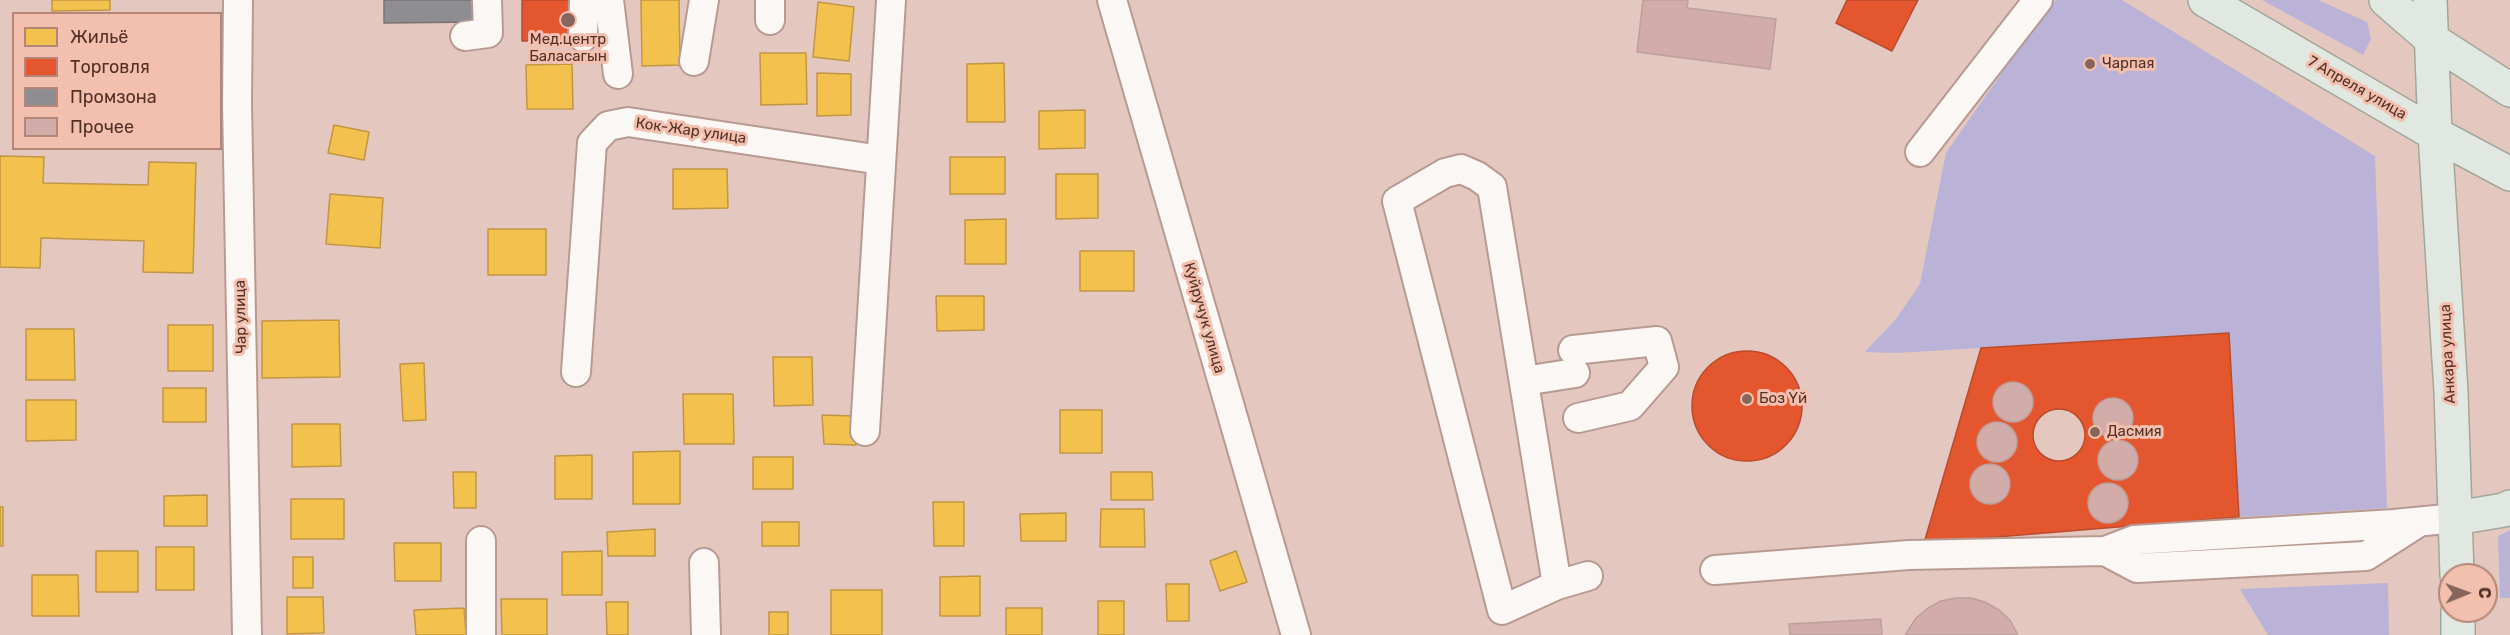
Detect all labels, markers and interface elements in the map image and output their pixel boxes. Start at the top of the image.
marker: Мед.центр Баласагын [559,11,577,29]
legend [12,12,222,150]
text: Жильё [70,26,128,48]
place label: Мед.центр Баласагын [529,31,607,66]
street label: 7 Апреля улица [2304,52,2410,124]
place label: Чарпая [2102,55,2154,73]
text: Торговля [70,56,150,78]
marker: Чарпая [2083,57,2097,71]
text: Промзона [70,86,157,108]
street label: Кок-Жар улица [635,114,747,148]
text: Прочее [70,116,134,138]
street label: Куйручук улица [1180,261,1228,375]
street label: Чар улица [231,280,251,354]
street label: Анкара улица [2436,304,2460,404]
place label: Боз Үй [1759,390,1807,408]
marker: Боз Үй [1740,392,1754,406]
place label: Дасмия [2107,423,2162,441]
marker: Дасмия [2088,425,2102,439]
north arrow [2438,563,2498,623]
text: С [2475,587,2494,598]

